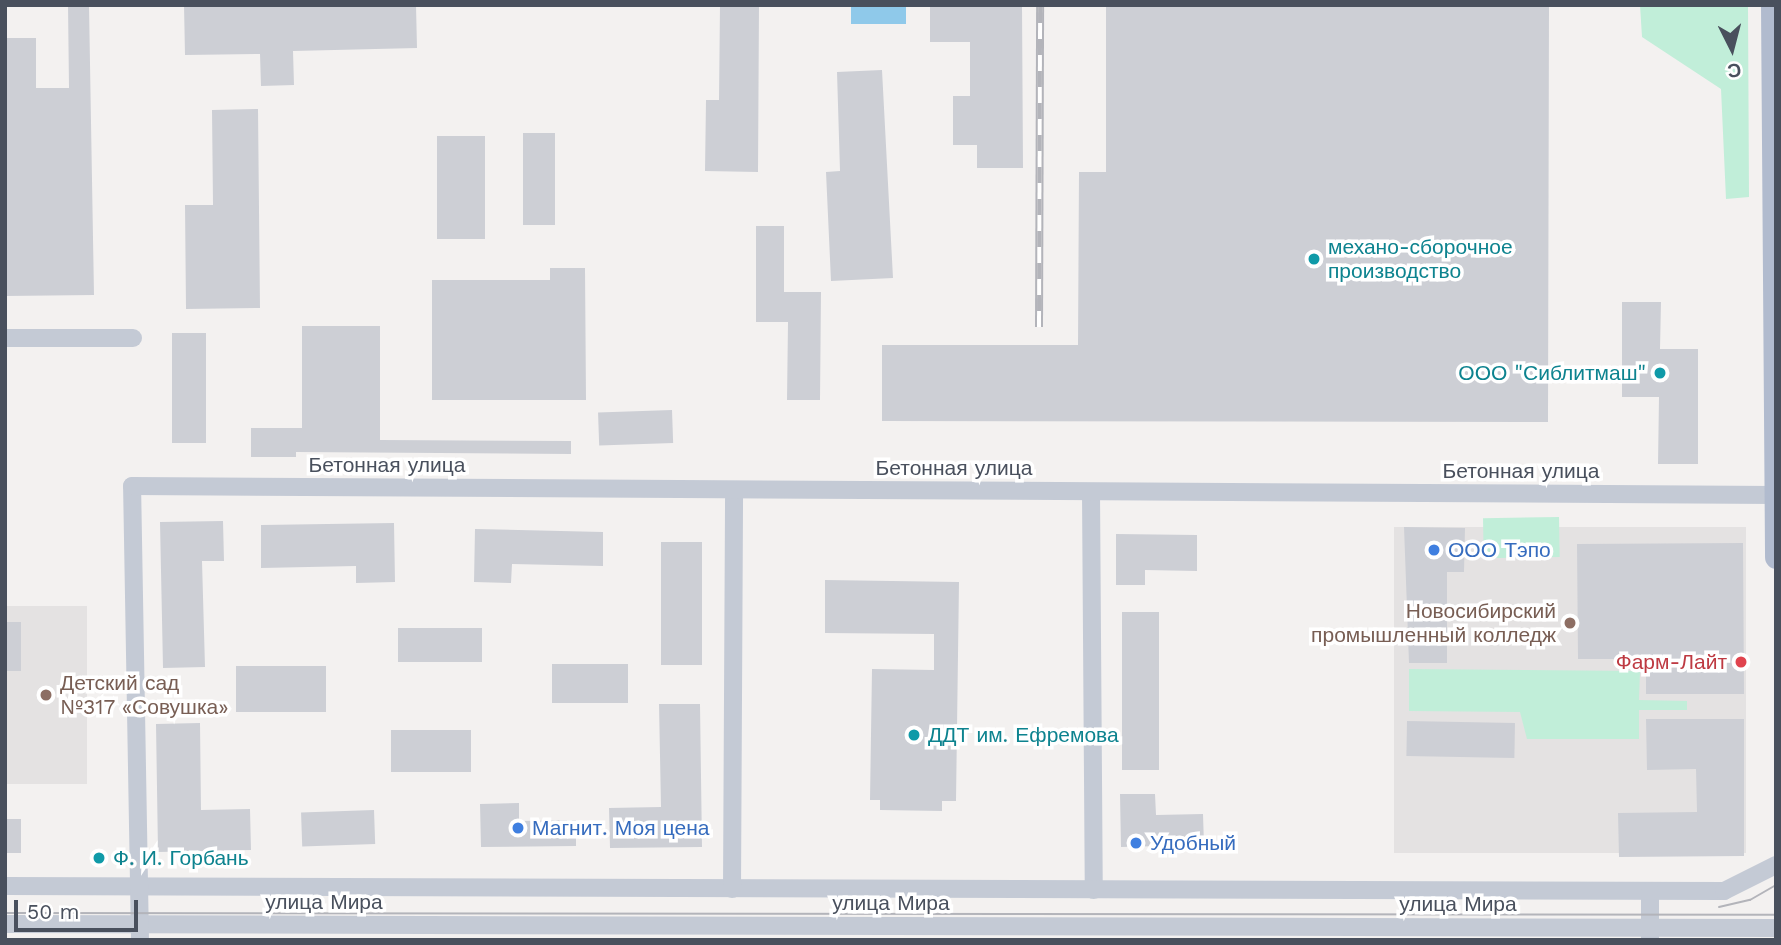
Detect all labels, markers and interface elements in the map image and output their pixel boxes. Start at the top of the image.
north arrow [1697,14,1767,84]
text: С [1726,58,1742,83]
place label: механо-сборочное производство [1328,234,1513,284]
marker: механо-сборочное производство [1306,251,1322,267]
place label: ООО "Сиблитмаш" [1458,360,1646,386]
marker: ООО "Сиблитмаш" [1652,365,1668,381]
street label: Бетонная улица [309,452,465,478]
street label: Бетонная улица [876,455,1032,481]
street label: Бетонная улица [1443,458,1599,484]
place label: ООО Тэпо [1448,537,1551,563]
marker: ООО Тэпо [1426,542,1442,558]
place label: Новосибирский промышленный колледж [1311,598,1556,648]
marker: Новосибирский промышленный колледж [1562,615,1578,631]
place label: Фарм-Лайт [1616,649,1727,675]
marker: Фарм-Лайт [1733,654,1749,670]
place label: Детский сад №317 «Совушка» [60,670,229,720]
marker: Детский сад №317 «Совушка» [38,687,54,703]
place label: ДДТ им. Ефремова [928,722,1119,748]
marker: ДДТ им. Ефремова [906,727,922,743]
place label: Магнит. Моя цена [532,815,709,841]
marker: Магнит. Моя цена [510,820,526,836]
place label: Удобный [1150,830,1236,856]
marker: Удобный [1128,835,1144,851]
place label: Ф. И. Горбань [113,845,249,871]
marker: Ф. И. Горбань [91,850,107,866]
scale bar [18,886,142,930]
street label: улица Мира [265,889,383,915]
street label: улица Мира [832,890,950,916]
street label: улица Мира [1399,891,1517,917]
text: 50 m [27,899,79,924]

